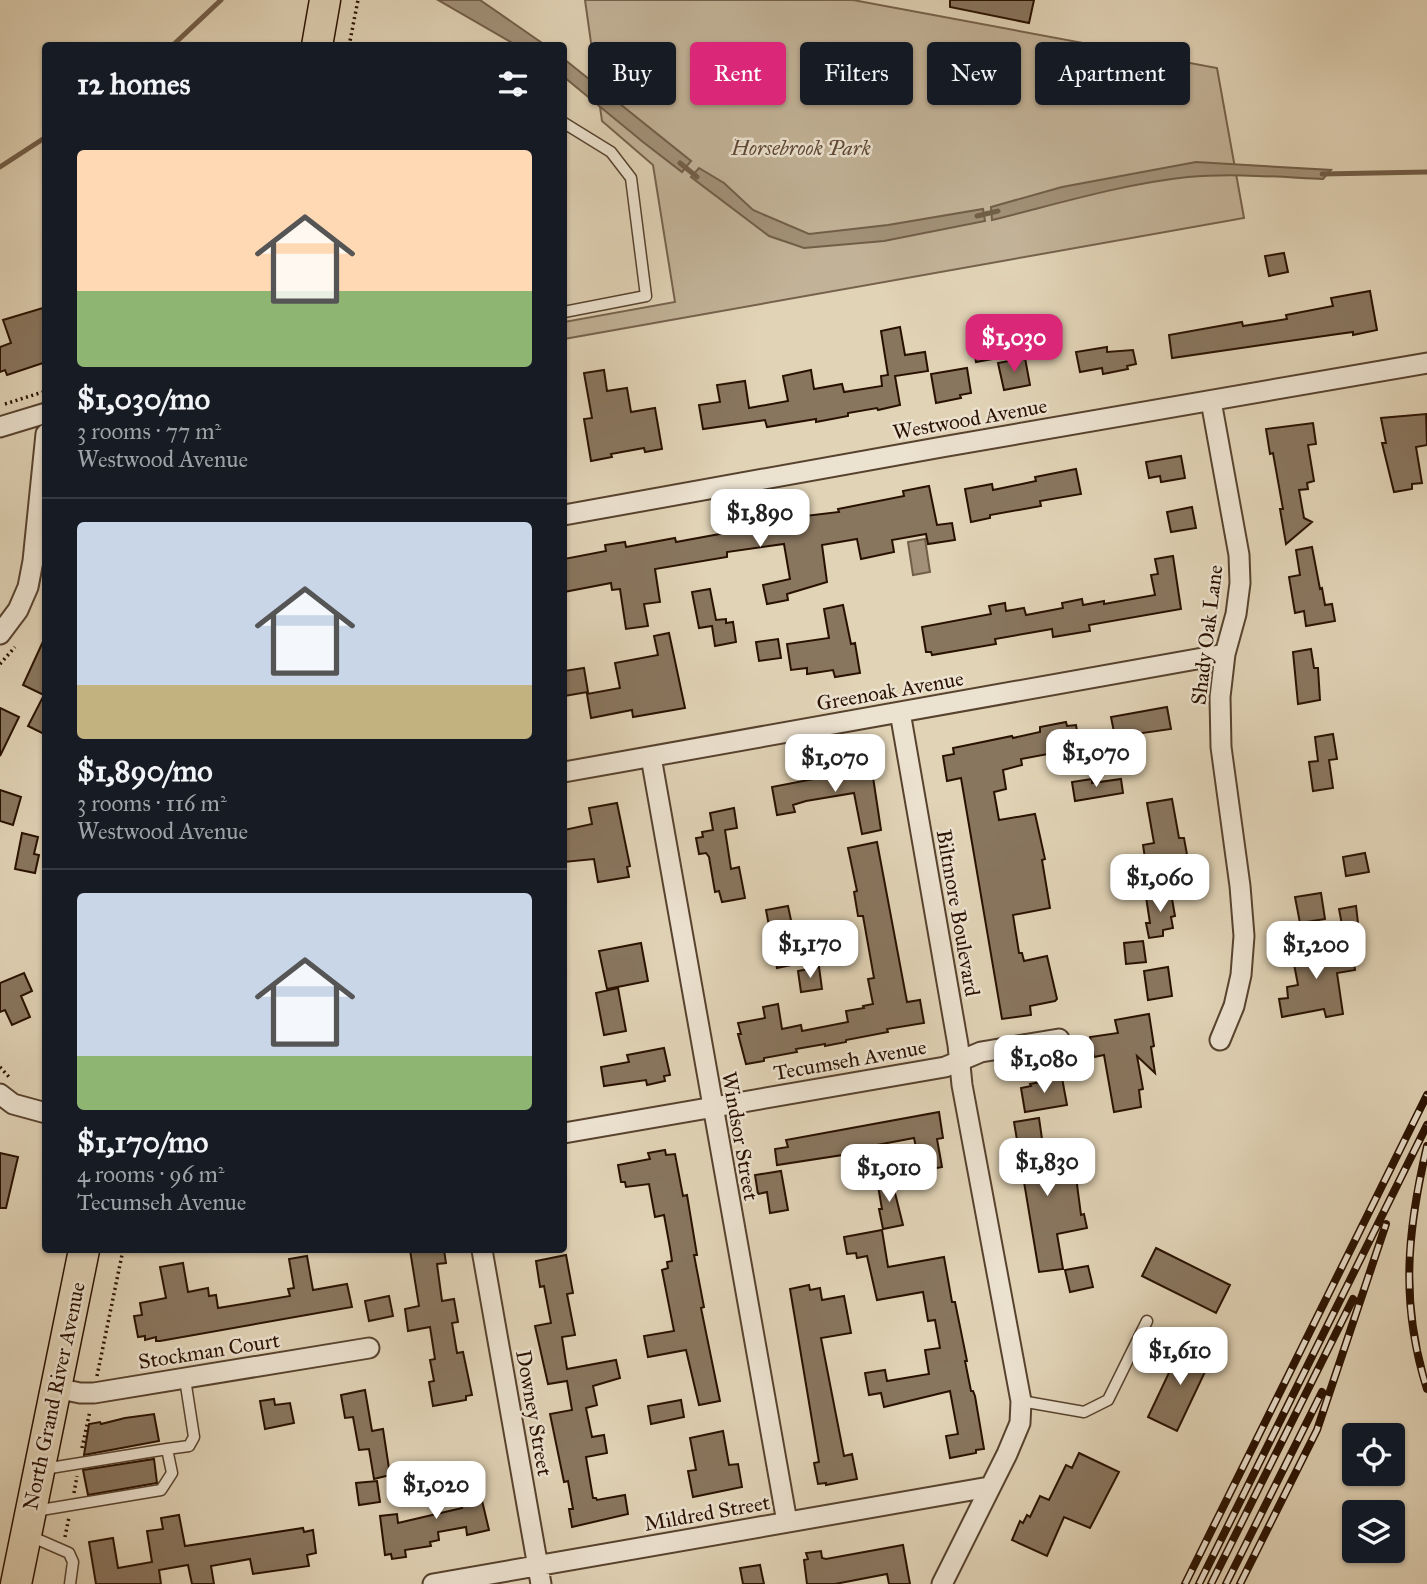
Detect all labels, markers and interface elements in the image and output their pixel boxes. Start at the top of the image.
chip: Buy [588,42,676,105]
chip: Rent [690,42,786,105]
chip: Filters [800,42,913,105]
chip: New [927,42,1021,105]
chip: Apartment [1035,42,1190,105]
icon: filters [494,65,532,103]
text: 12 homes [77,66,190,102]
park label: Horsebrook Park [730,135,872,161]
icon: home [242,196,368,322]
pin: $1,030 [957,314,1071,374]
text: $1,030 [982,323,1046,351]
text: $1,030/mo [77,381,210,417]
street label: Westwood Avenue [891,393,1049,445]
text: 3 rooms · 77 m² [77,417,221,445]
text: Westwood Avenue [77,445,248,473]
pin: $1,890 [703,490,817,549]
text: $1,890 [727,498,793,526]
street label: Shady Oak Lane [1186,563,1229,707]
icon: home [242,568,368,694]
street label: Greenoak Avenue [814,665,966,717]
pin: $1,070 [1039,730,1153,789]
pin: $1,070 [778,734,892,794]
text: $1,070 [1062,738,1130,766]
text: $1,070 [801,743,869,771]
text: $1,890/mo [77,753,213,789]
text: 3 rooms · 116 m² [77,789,227,817]
text: Westwood Avenue [77,817,248,845]
street label: Biltmore Boulevard [931,827,986,999]
pin: $1,060 [1103,855,1217,914]
text: $1,060 [1126,863,1194,891]
pin: $1,170 [753,920,867,980]
pin: $1,200 [1259,922,1373,981]
text: $1,170 [778,929,842,957]
text: $1,200 [1283,930,1349,958]
icon: home [242,939,368,1065]
street label: Tecumseh Avenue [772,1034,929,1086]
pin: $1,080 [987,1036,1101,1095]
text: $1,080 [1010,1044,1078,1072]
street label: Windsor Street [716,1069,764,1203]
text: $1,170/mo [77,1124,208,1160]
pin: $1,830 [990,1138,1104,1198]
pin: $1,010 [832,1144,946,1204]
text: $1,830 [1015,1147,1079,1175]
text: $1,010 [857,1153,921,1181]
text: 4 rooms · 96 m² [77,1160,224,1188]
text: Tecumseh Avenue [77,1188,246,1216]
street label: North Grand River Avenue [17,1279,91,1512]
street label: Stockman Court [136,1327,282,1375]
pin: $1,610 [1123,1328,1237,1387]
text: $1,610 [1149,1336,1211,1364]
street label: Downey Street [510,1348,558,1479]
map controls [1342,1423,1405,1563]
button: locate [1342,1423,1405,1486]
pin: $1,020 [379,1462,493,1521]
text: $1,020 [403,1470,469,1498]
street label: Mildred Street [642,1489,772,1537]
button: layers [1342,1500,1405,1563]

